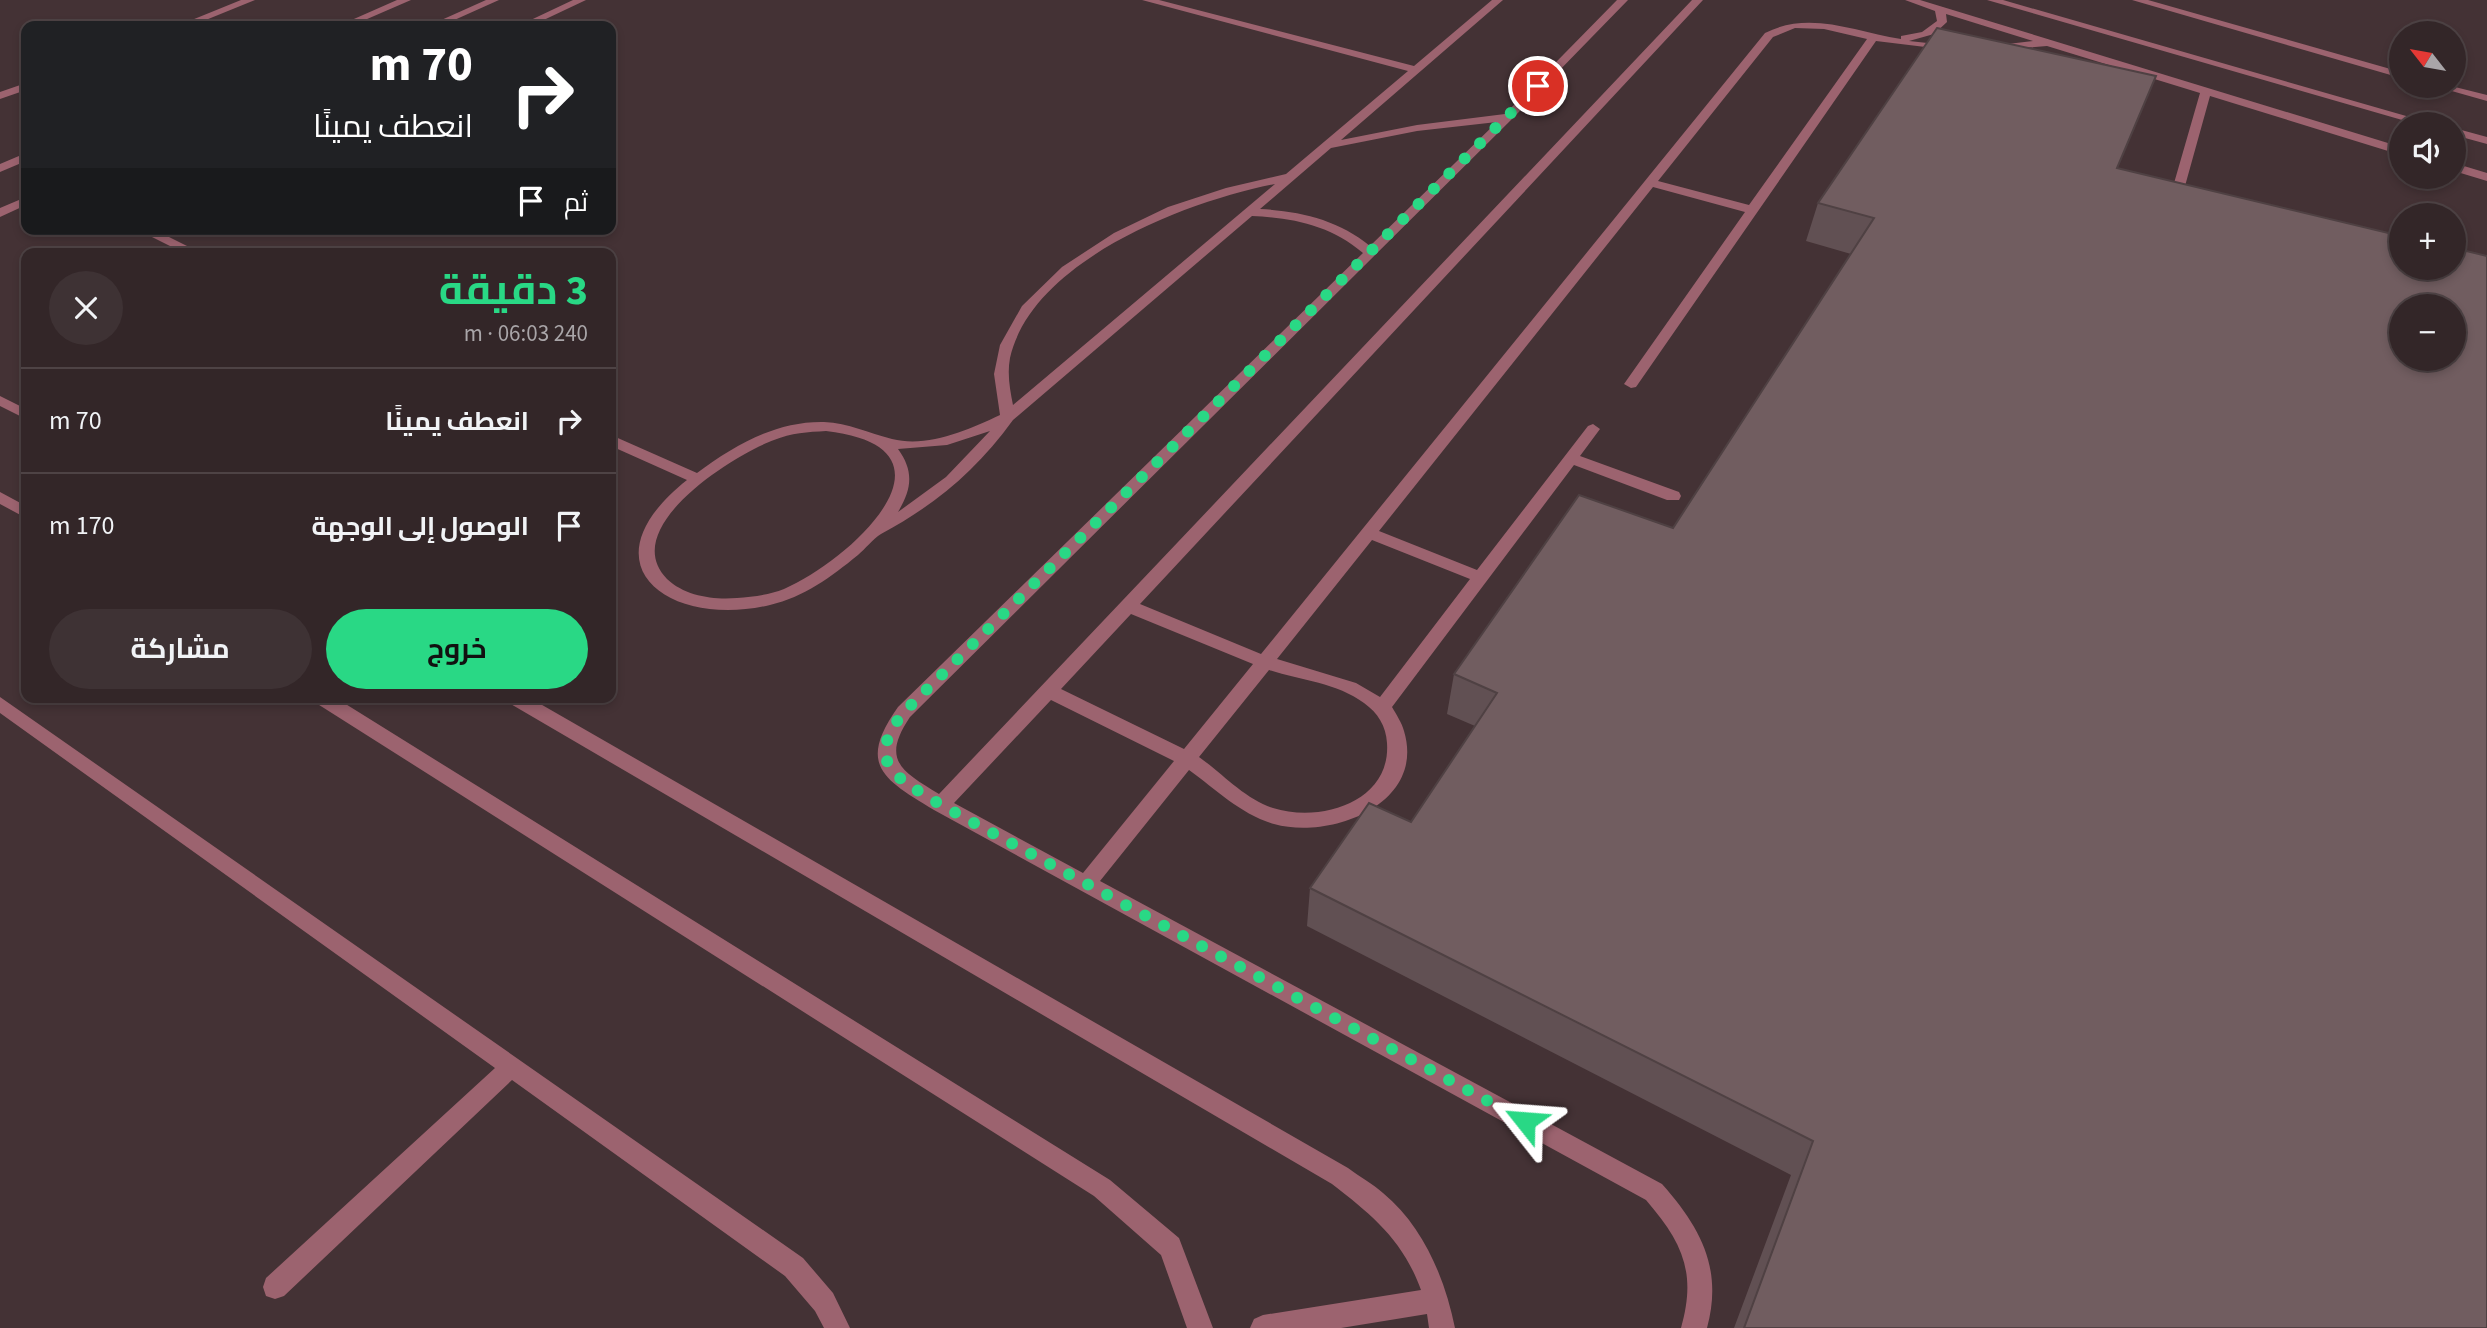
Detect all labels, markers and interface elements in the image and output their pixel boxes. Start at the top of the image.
north arrow [2389,21,2466,98]
map controls [2389,21,2466,371]
text: 70 m [369,30,473,100]
icon: right [497,49,588,140]
pin [1508,56,1568,116]
icon: arrive [1519,67,1557,105]
text: انعطف يمينًا [313,104,473,150]
button: sound [2389,112,2466,189]
icon: arrive [512,182,550,220]
text: ثم [564,184,588,221]
button: + [2389,203,2466,280]
text: 3 دقيقة [439,261,588,321]
button: close [49,271,123,345]
button: − [2389,294,2466,371]
text: 240 m · 06:03 [464,317,588,350]
text: 70 m [49,402,102,439]
icon: right [550,402,588,440]
text: انعطف يمينًا [385,403,529,440]
text: 170 m [49,507,115,544]
icon: arrive [550,507,588,545]
text: الوصول إلى الوجهة [311,508,529,545]
button: مشاركة [49,609,312,689]
button: خروج [326,609,588,689]
position arrow [1488,1084,1562,1158]

